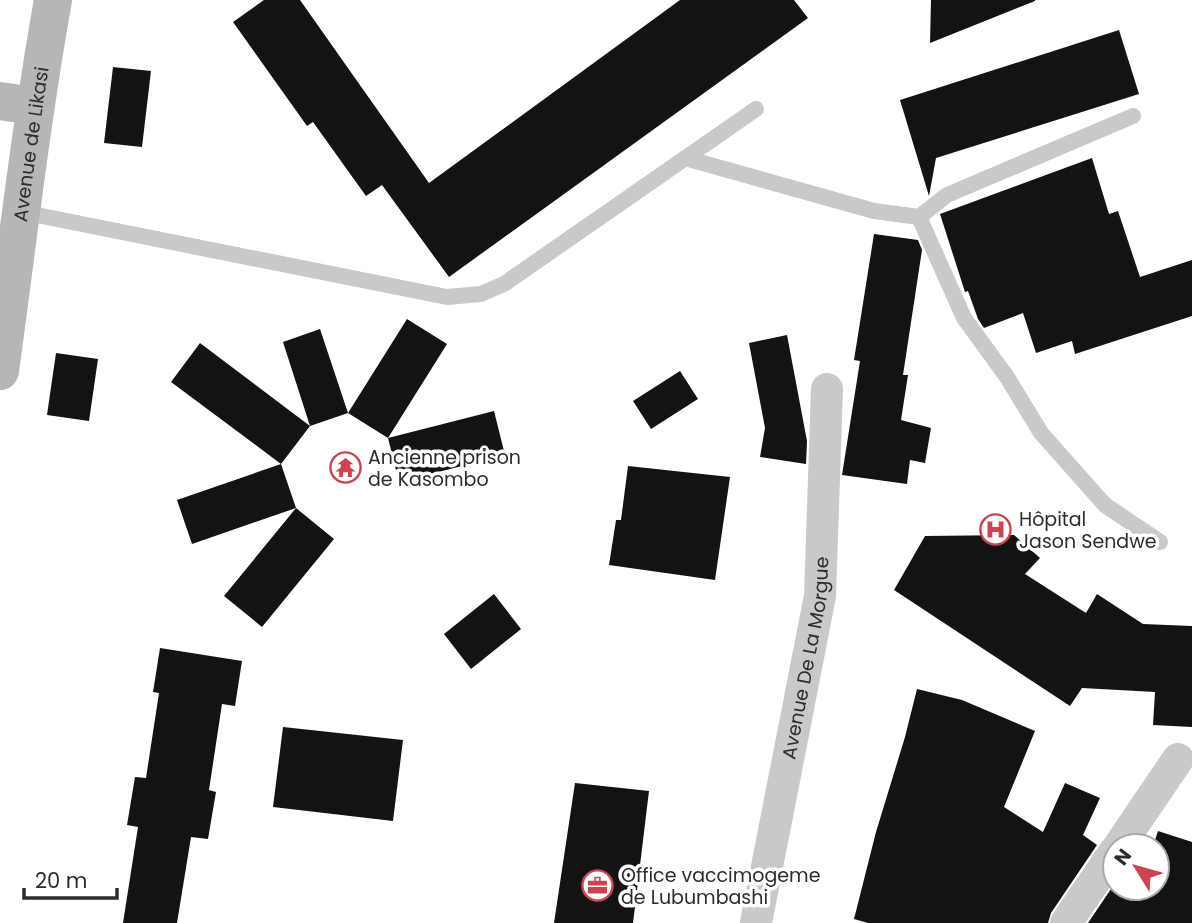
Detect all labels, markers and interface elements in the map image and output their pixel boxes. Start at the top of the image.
street label: Avenue de Likasi [7,65,56,223]
place label: Ancienne prison de Kasombo [368,444,521,493]
temple icon: Ancienne prison de Kasombo [328,451,362,485]
place label: Hôpital Jason Sendwe [1019,506,1157,555]
hospital icon: Hôpital Jason Sendwe [979,513,1013,547]
street label: Avenue De La Morgue [775,556,835,761]
north arrow [1101,832,1171,902]
text: N [1108,843,1138,871]
scale bar [24,856,117,900]
place label: Office vaccimogeme de Lubumbashi [621,862,820,911]
text: 20 m [35,866,88,895]
office icon: Office vaccimogeme de Lubumbashi [581,869,615,903]

